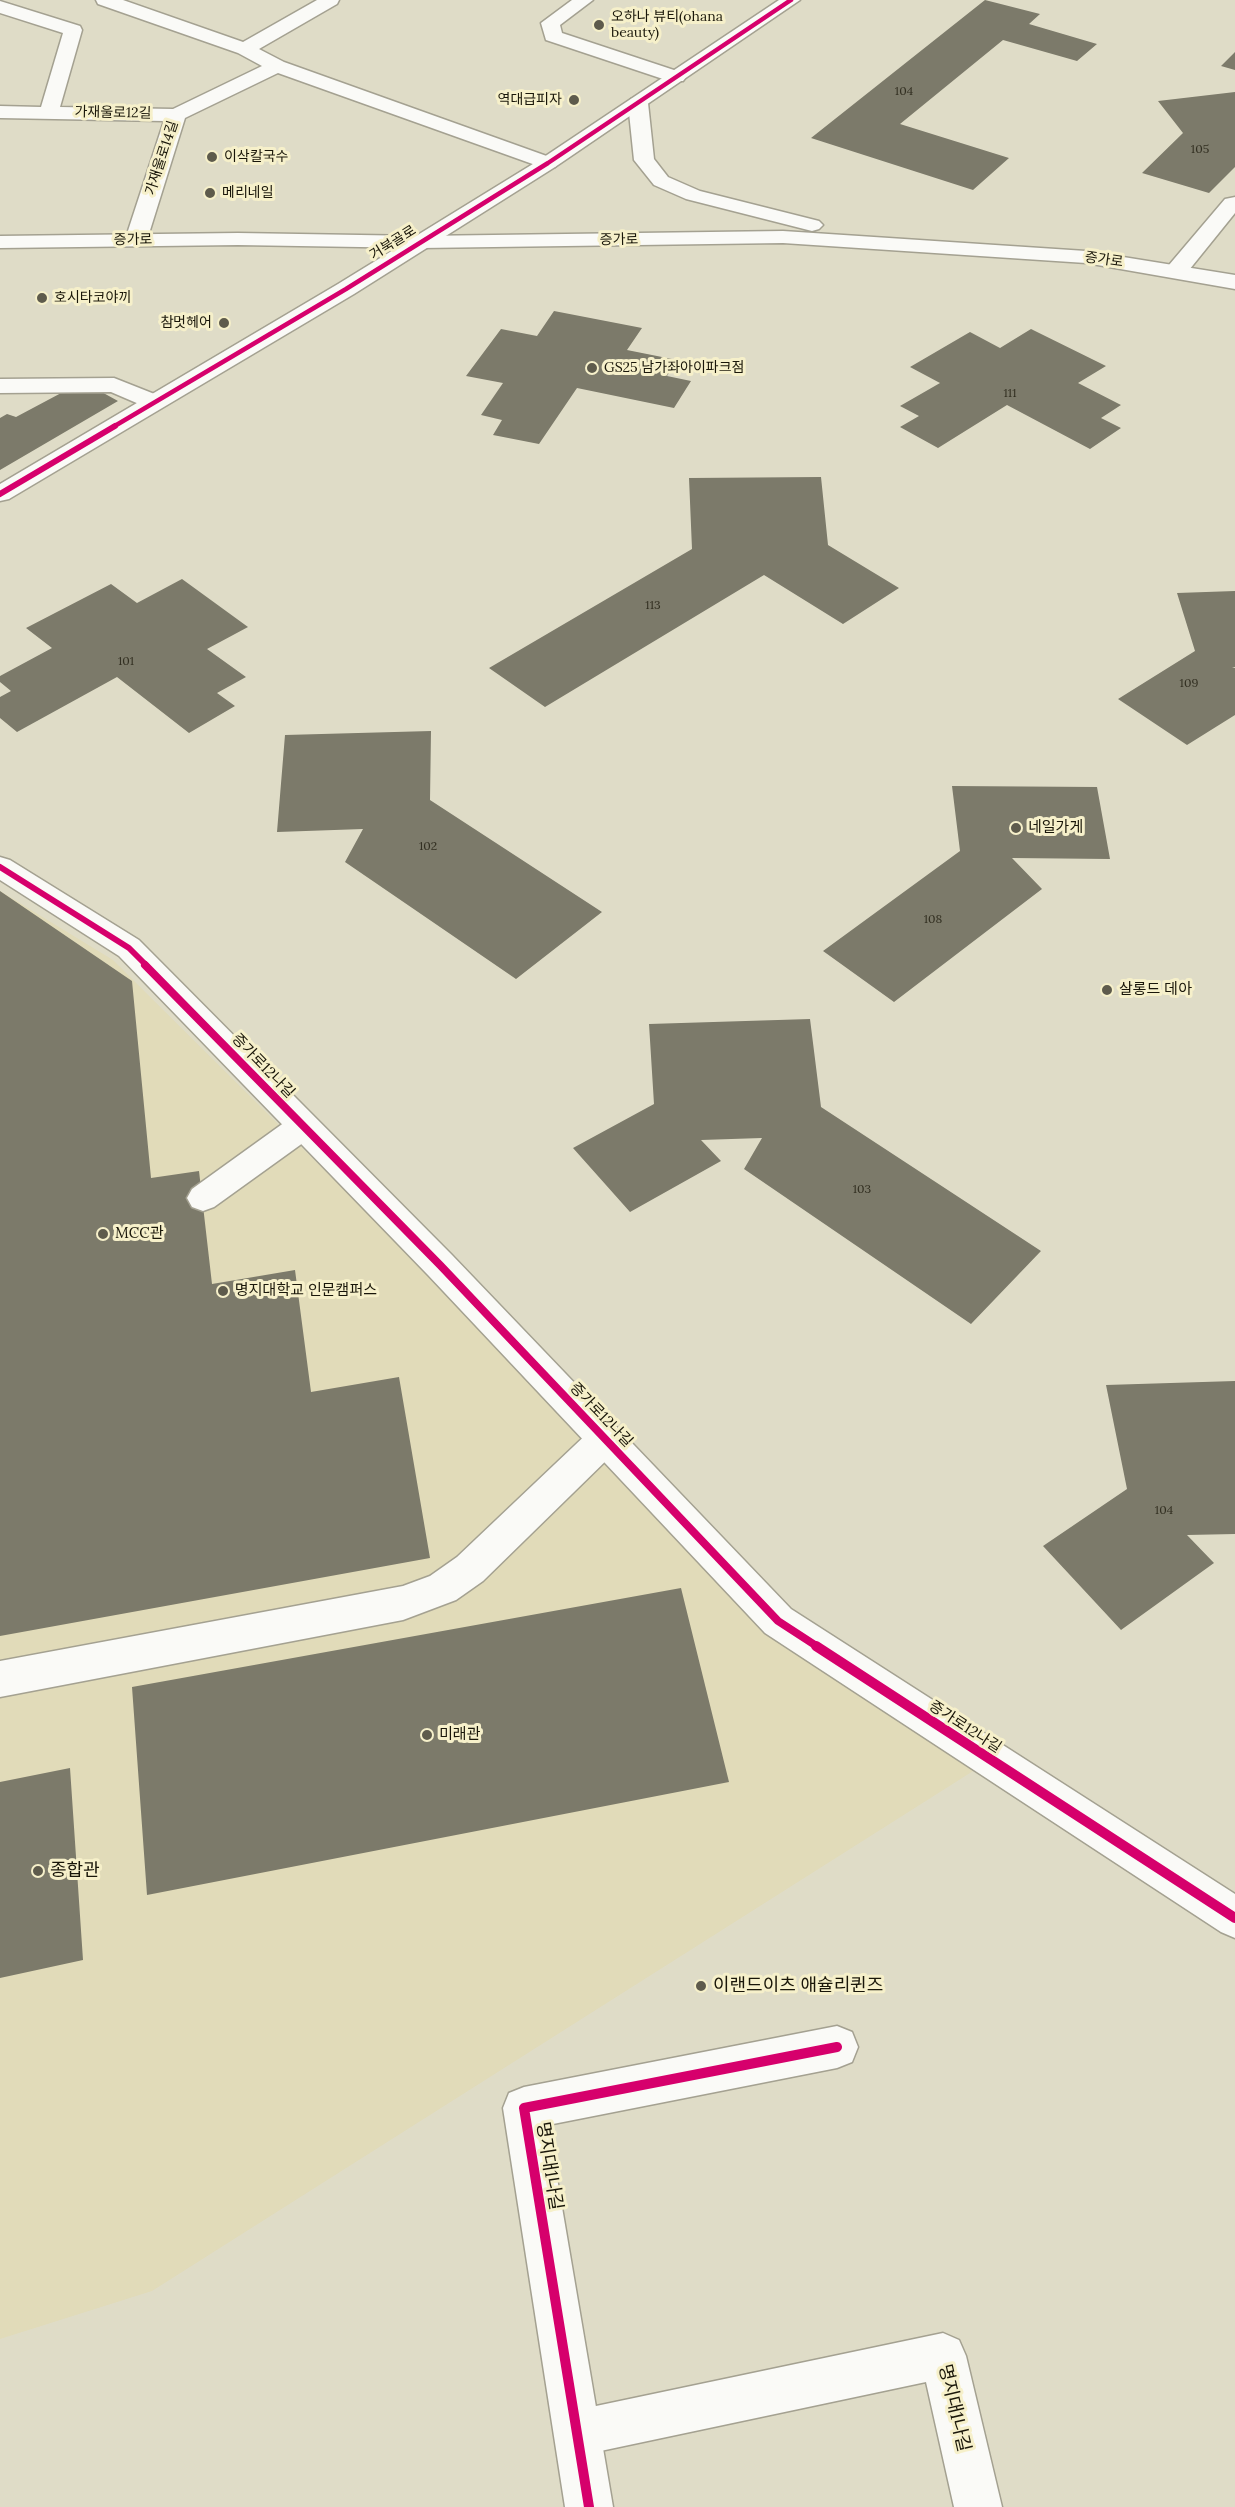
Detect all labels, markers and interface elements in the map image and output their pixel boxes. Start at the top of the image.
place label: 오하나 뷰티(ohana beauty) [611,9,723,42]
marker: 오하나 뷰티(ohana beauty) [592,18,606,32]
house number: 104 [895,85,913,99]
place label: 역대급피자 [498,92,562,108]
marker: 역대급피자 [567,93,581,107]
street label: 가재울로12길 [74,104,152,122]
street label: 가재울로14길 [142,119,182,197]
house number: 105 [1191,143,1209,157]
place label: 이삭칼국수 [224,149,288,165]
marker: 이삭칼국수 [205,150,219,164]
place label: 메리네일 [222,185,274,201]
marker: 메리네일 [203,186,217,200]
street label: 거북골로 [367,222,419,264]
street label: 증가로 [114,231,152,249]
street label: 증가로 [600,231,638,249]
street label: 증가로 [1084,249,1124,271]
place label: 호시타코야끼 [54,290,131,306]
marker: 호시타코야끼 [35,291,49,305]
place label: 참멋헤어 [160,315,212,331]
marker: 참멋헤어 [217,316,231,330]
place label: GS25 남가좌아이파크점 [604,360,744,376]
marker: GS25 남가좌아이파크점 [585,361,599,375]
house number: 111 [1003,387,1017,401]
house number: 113 [645,599,661,613]
house number: 101 [118,655,134,669]
house number: 109 [1180,677,1198,691]
place label: 네일가게 [1028,819,1083,837]
marker: 네일가게 [1009,821,1023,835]
house number: 102 [419,840,437,854]
house number: 108 [924,913,942,927]
place label: 살롱드 데아 [1119,981,1192,999]
marker: 살롱드 데아 [1100,983,1114,997]
street label: 증가로12나길 [228,1030,298,1102]
house number: 103 [853,1183,871,1197]
place label: MCC관 [115,1225,163,1243]
marker: MCC관 [96,1227,110,1241]
place label: 명지대학교 인문캠퍼스 [235,1282,377,1300]
marker: 명지대학교 인문캠퍼스 [216,1284,230,1298]
street label: 증가로12나길 [566,1379,636,1451]
house number: 104 [1155,1504,1173,1518]
street label: 증가로12나길 [925,1697,1005,1757]
place label: 미래관 [439,1726,480,1744]
marker: 미래관 [420,1728,434,1742]
place label: 종합관 [50,1860,100,1882]
marker: 종합관 [31,1864,45,1878]
place label: 이랜드이츠 애슐리퀸즈 [713,1975,883,1997]
marker: 이랜드이츠 애슐리퀸즈 [694,1979,708,1993]
street label: 명지대1나길 [531,2120,567,2212]
street label: 명지대1나길 [933,2362,975,2454]

